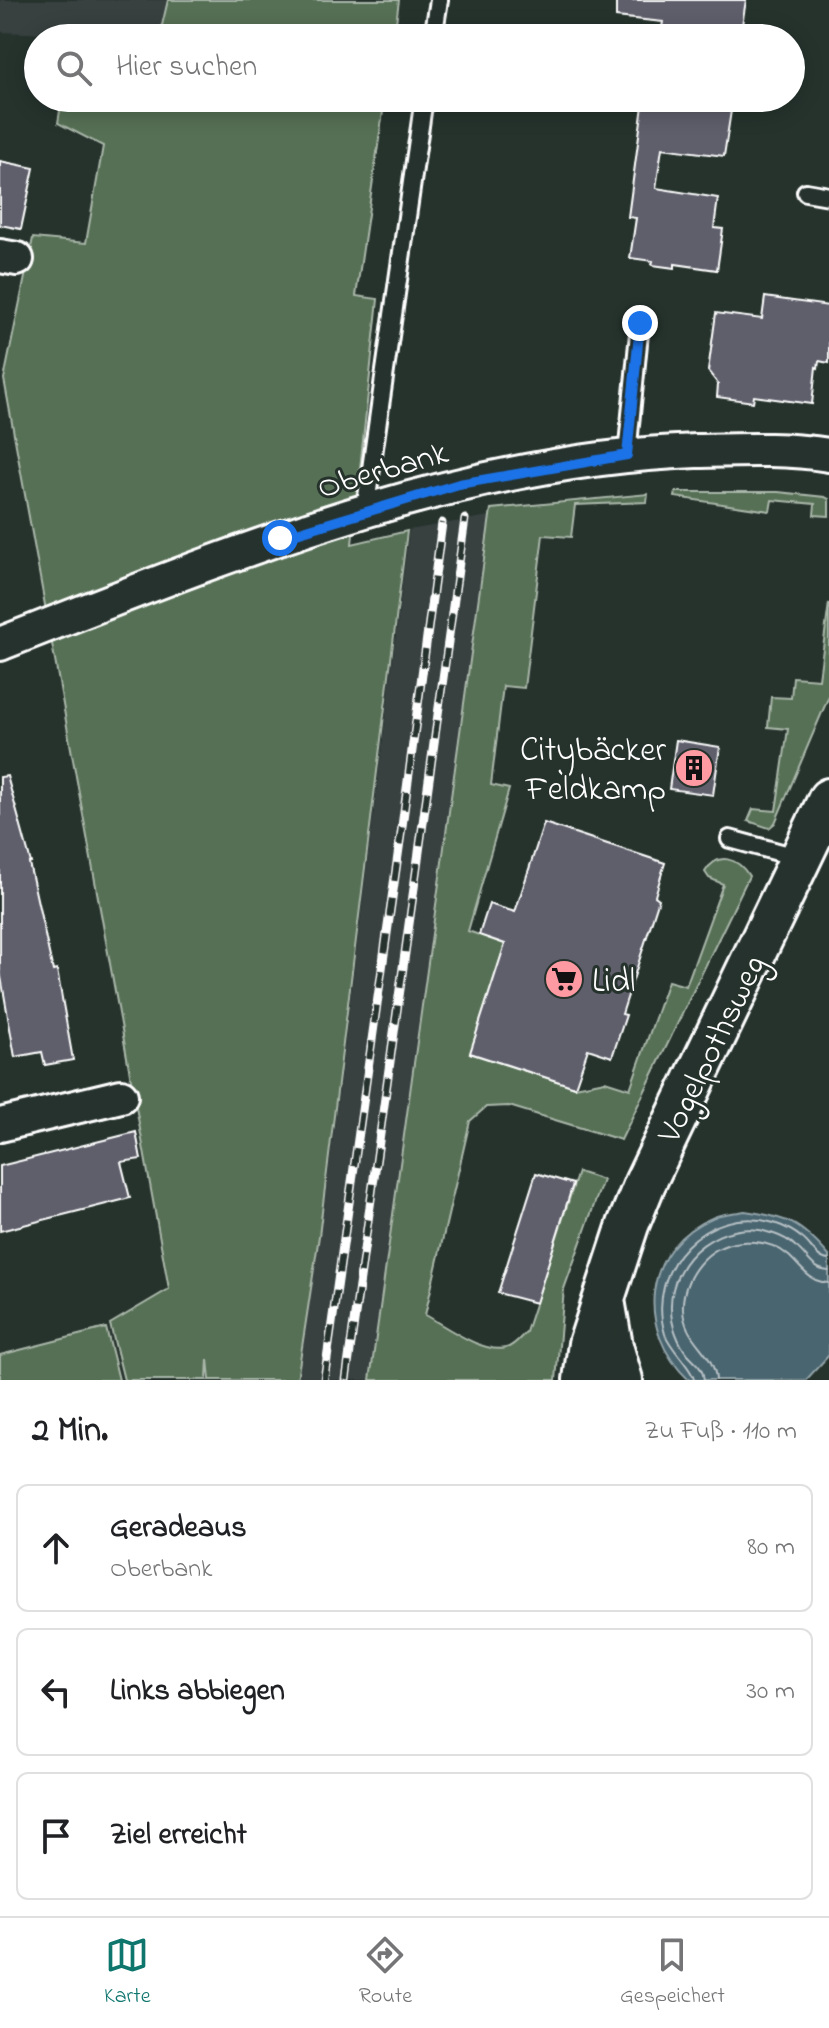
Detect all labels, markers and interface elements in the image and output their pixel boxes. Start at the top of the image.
search box [24,24,805,112]
icon: search [52,46,96,90]
text: Hier suchen [116,46,257,90]
route end [622,305,658,341]
street label: Oberbank [312,429,455,514]
route start [262,520,298,556]
place label: Citybäcker Feldkamp [520,727,666,816]
building icon: Citybäcker Feldkamp [673,747,715,789]
street label: Vogelpothsweg [646,947,781,1153]
supermarket icon: Lidl [543,958,585,1000]
place label: Lidl [592,958,636,1008]
text: 2 Min. [32,1407,108,1457]
text: Zu Fuß · 110 m [645,1413,797,1451]
text: Geradeaus [110,1507,247,1551]
icon: ahead [34,1526,78,1570]
text: 80 m [747,1529,795,1567]
text: Oberbank [110,1551,213,1589]
icon: left [34,1670,78,1714]
text: Links abbiegen [110,1670,285,1714]
text: 30 m [746,1673,795,1711]
icon: arrive [34,1814,78,1858]
text: Ziel erreicht [110,1814,247,1858]
tab: Karte [104,1933,151,2013]
tab: Route [359,1933,412,2013]
tab: Gespeichert [620,1933,725,2013]

